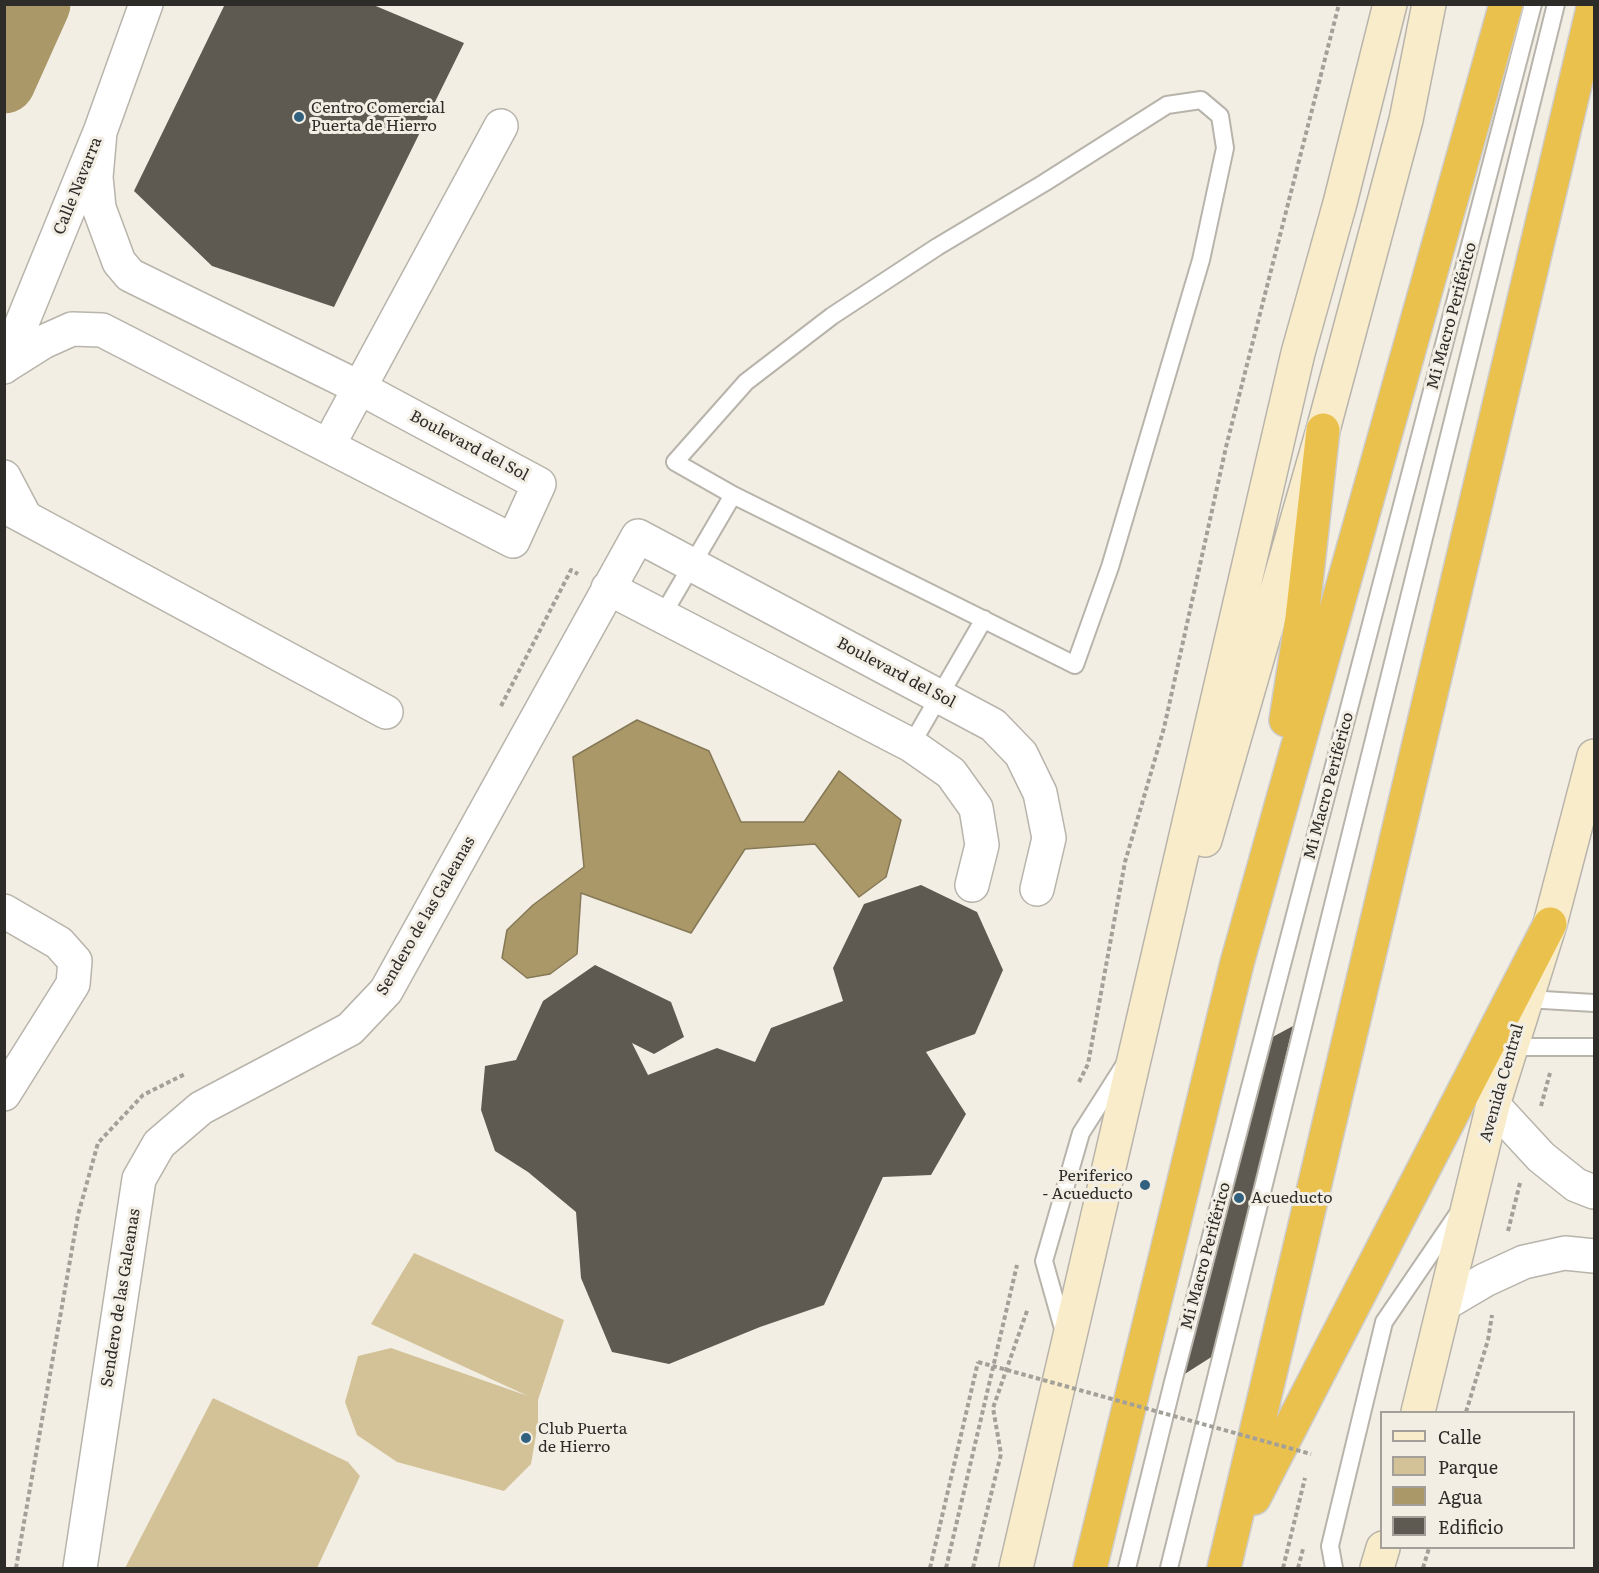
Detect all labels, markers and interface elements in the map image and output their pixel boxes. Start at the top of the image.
place label: Centro Comercial Puerta de Hierro [311,98,445,136]
marker: Centro Comercial Puerta de Hierro [292,110,306,124]
street label: Calle Navarra [50,134,106,238]
street label: Mi Macro Periférico [1423,240,1481,392]
street label: Boulevard del Sol [406,407,532,485]
street label: Boulevard del Sol [833,634,959,712]
street label: Mi Macro Periférico [1300,710,1358,862]
street label: Sendero de las Galeanas [373,833,479,999]
street label: Avenida Central [1476,1022,1528,1144]
place label: Periferico - Acueducto [1043,1166,1133,1204]
marker: Periferico - Acueducto [1138,1178,1152,1192]
street label: Mi Macro Periférico [1177,1180,1235,1332]
place label: Acueducto [1251,1188,1333,1208]
marker: Acueducto [1232,1191,1246,1205]
street label: Sendero de las Galeanas [97,1207,145,1389]
legend [1380,1411,1575,1549]
place label: Club Puerta de Hierro [538,1419,627,1457]
text: Calle [1438,1423,1481,1450]
marker: Club Puerta de Hierro [519,1431,533,1445]
text: Parque [1438,1453,1498,1480]
text: Agua [1438,1483,1482,1510]
text: Edificio [1438,1513,1504,1540]

